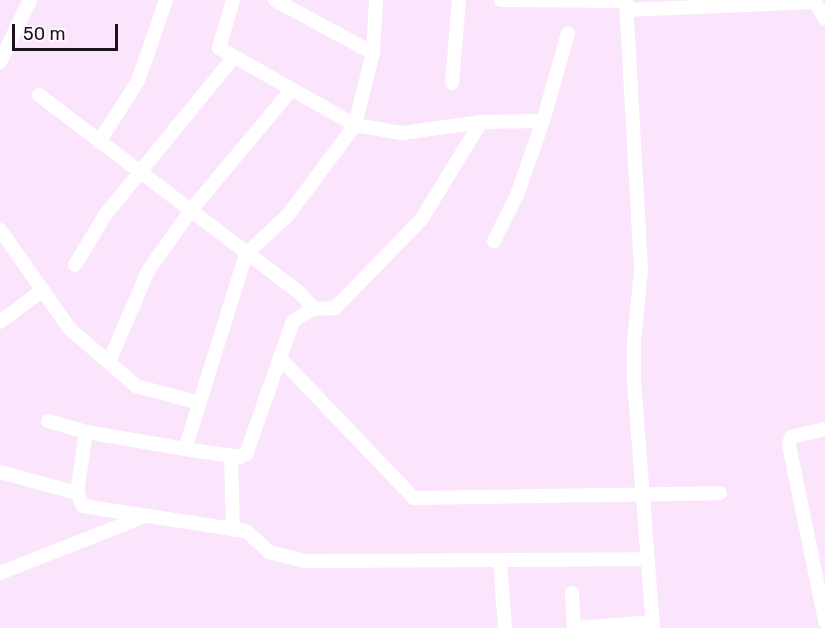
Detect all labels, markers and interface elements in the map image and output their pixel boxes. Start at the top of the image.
scale bar [15,12,122,50]
text: 50 m [23,23,66,45]

